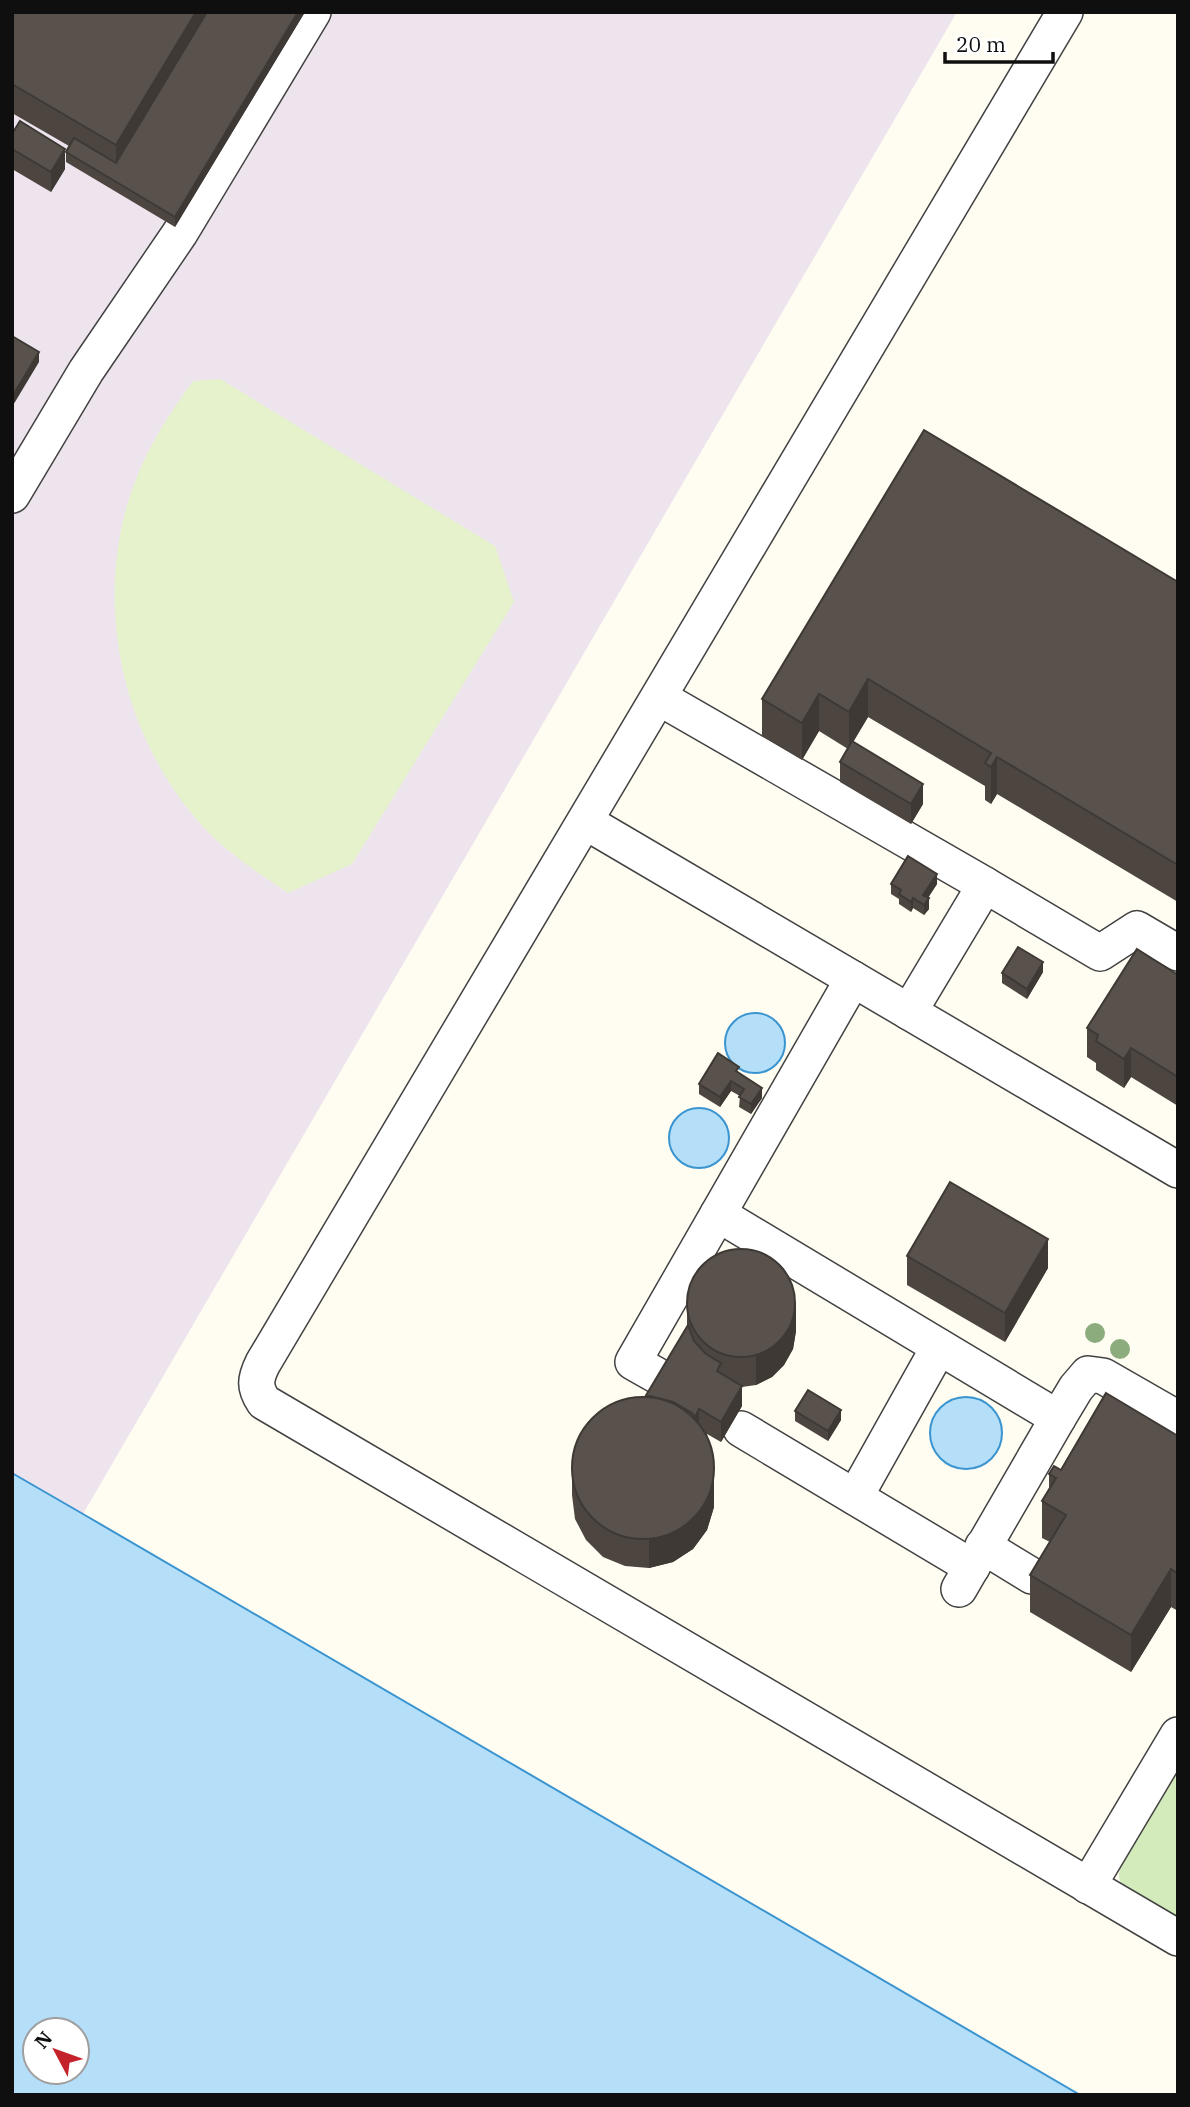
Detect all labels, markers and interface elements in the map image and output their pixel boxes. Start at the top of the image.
scale bar [945,21,1054,65]
text: 20 m [956,30,1006,58]
north arrow [21,2016,91,2086]
text: N [29,2026,57,2053]

